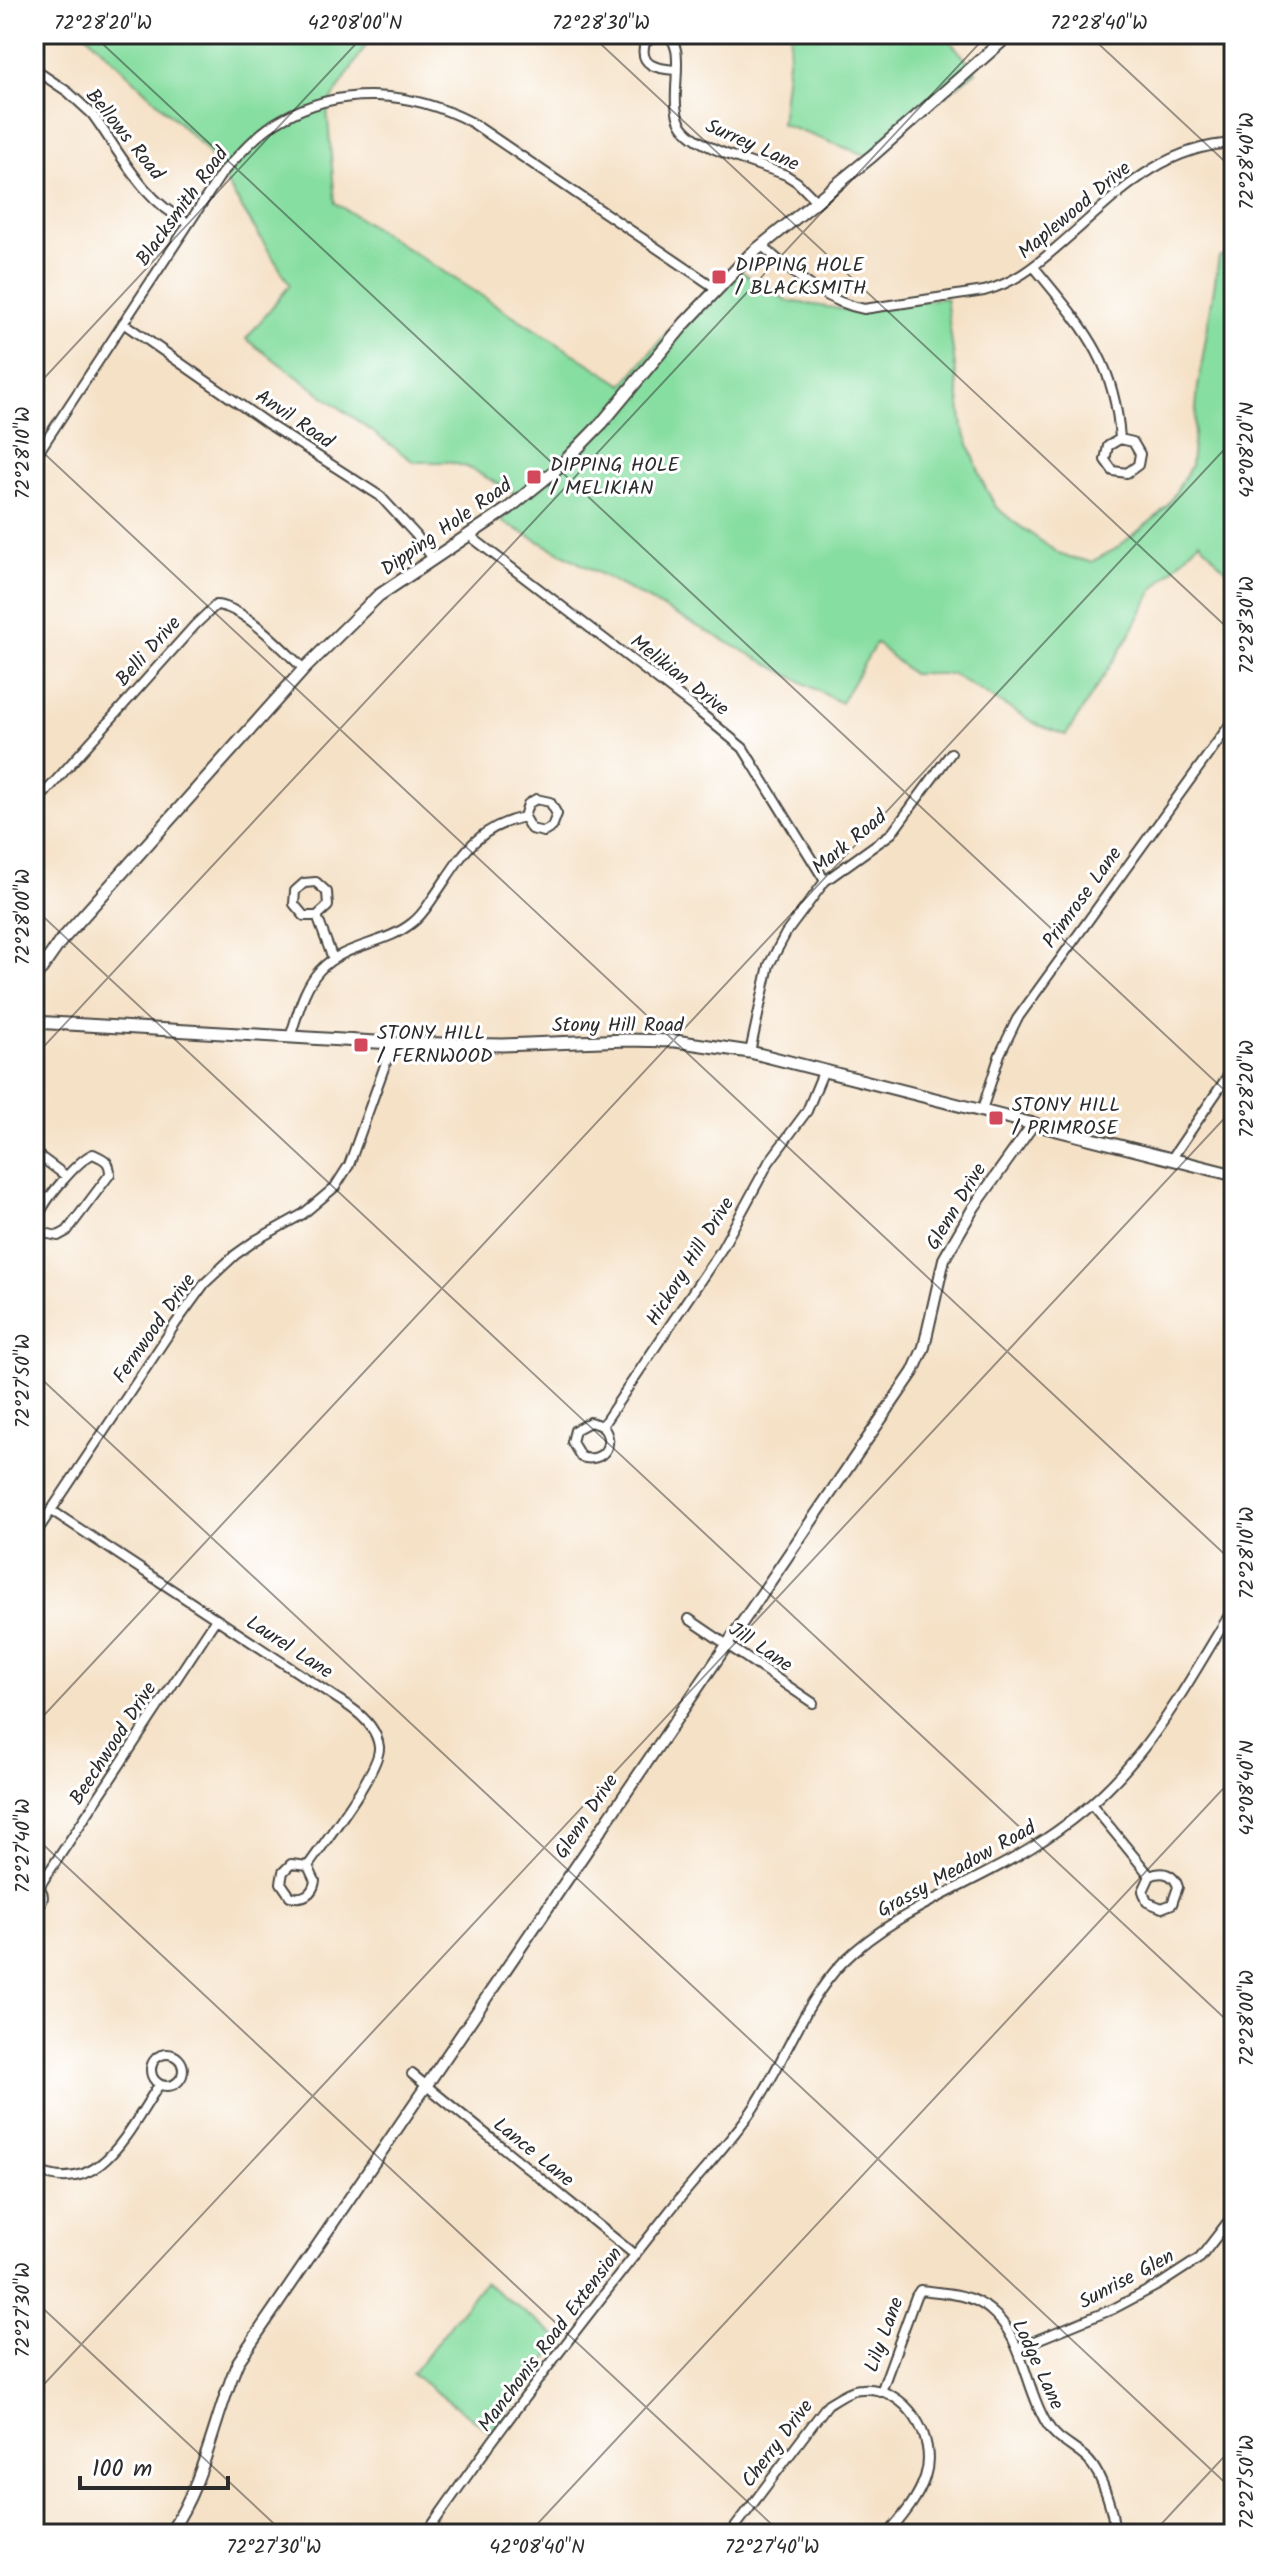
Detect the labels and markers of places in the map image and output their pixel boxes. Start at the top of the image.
place label: DIPPING HOLE / BLACKSMITH [735,250,866,305]
marker: DIPPING HOLE / BLACKSMITH [710,268,728,286]
place label: DIPPING HOLE / MELIKIAN [550,450,680,505]
marker: DIPPING HOLE / MELIKIAN [525,468,543,486]
place label: STONY HILL / FERNWOOD [377,1018,493,1073]
marker: STONY HILL / FERNWOOD [352,1036,370,1054]
place label: STONY HILL / PRIMROSE [1012,1090,1120,1145]
marker: STONY HILL / PRIMROSE [987,1109,1005,1127]

